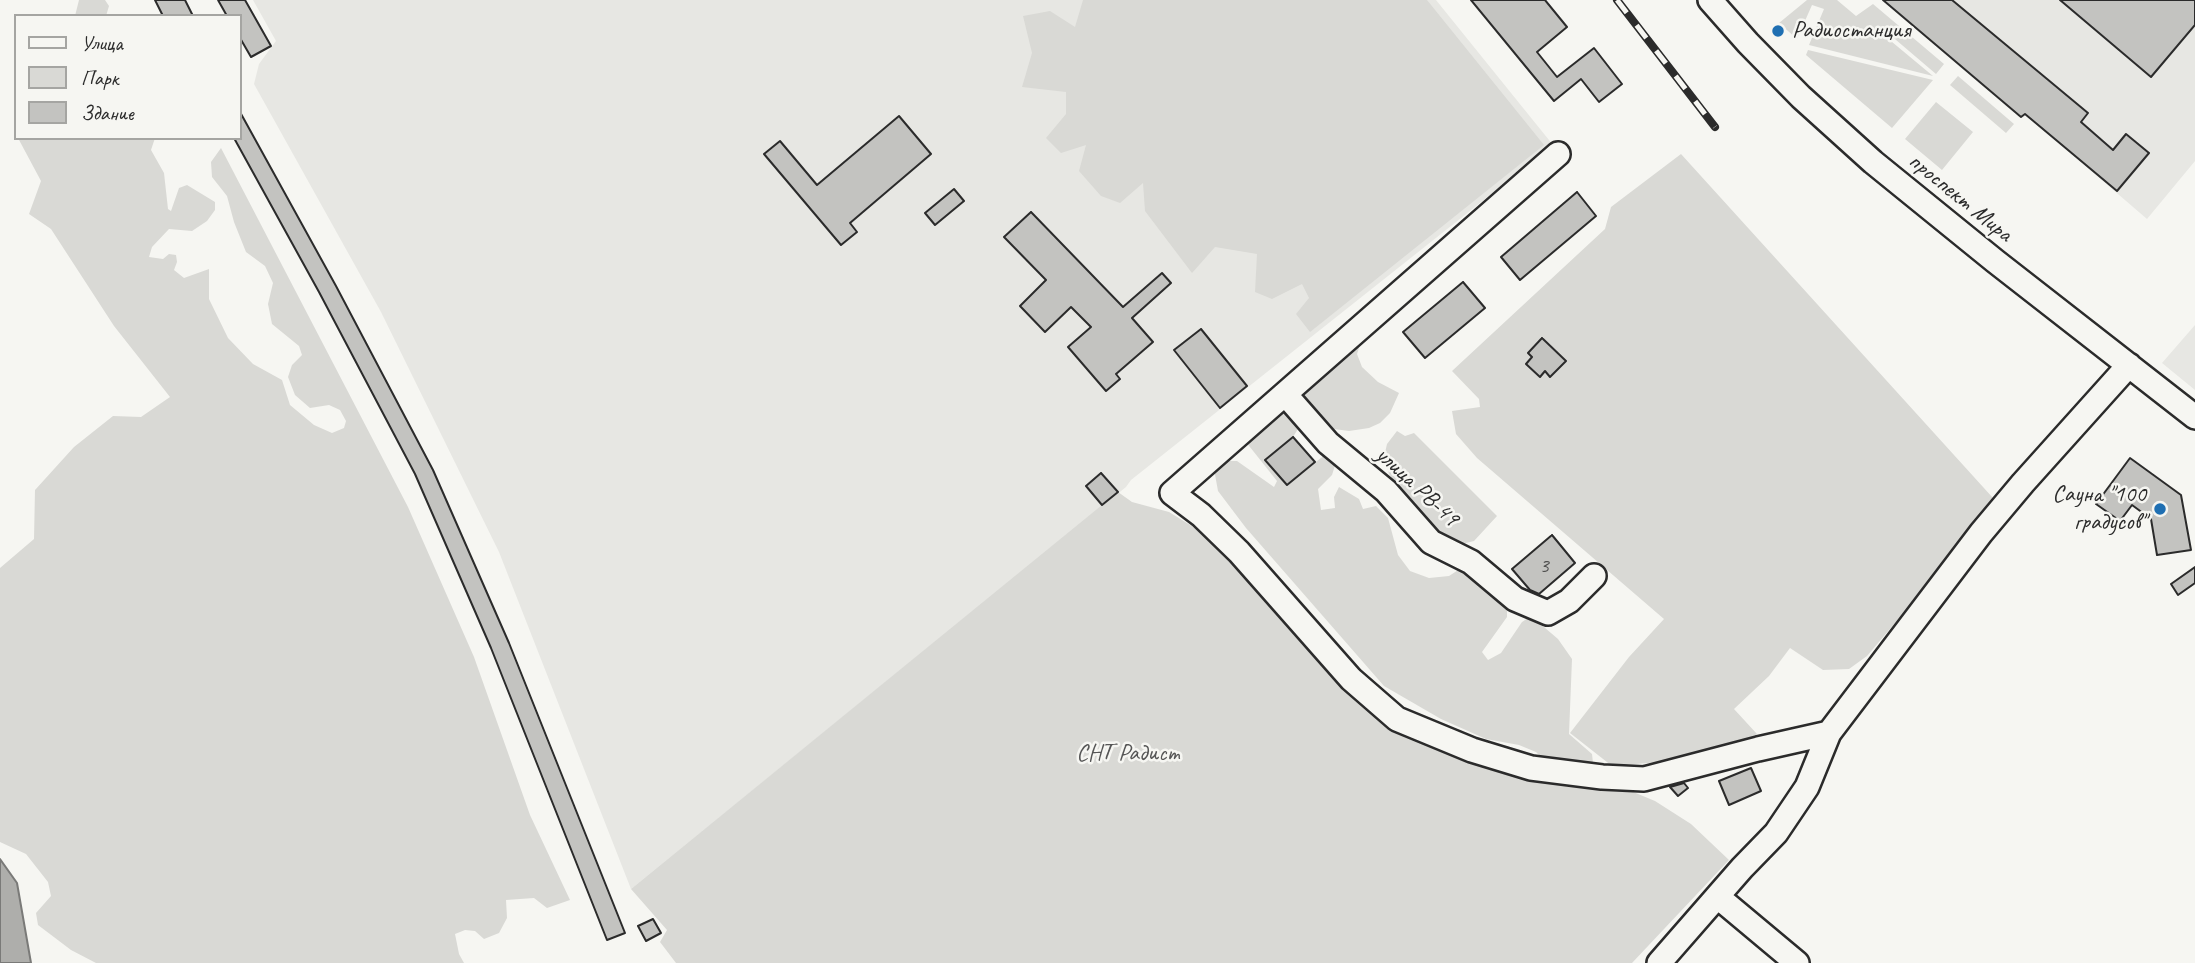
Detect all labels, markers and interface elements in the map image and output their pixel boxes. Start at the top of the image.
legend [14,14,242,140]
place label: Радиостанция [1792,17,1911,45]
marker: Радиостанция [1770,23,1786,39]
text: Улица [81,30,123,56]
text: Парк [81,65,118,91]
text: Здание [81,100,134,126]
street label: проспект Мира [1902,147,2018,249]
street label: улица РВ-49 [1369,441,1465,533]
place label: Сауна "100 градусов" [2052,481,2146,537]
marker: Сауна "100 градусов" [2152,501,2168,517]
house number: 3 [1539,553,1549,579]
park label: СНТ Радист [1076,740,1180,768]

